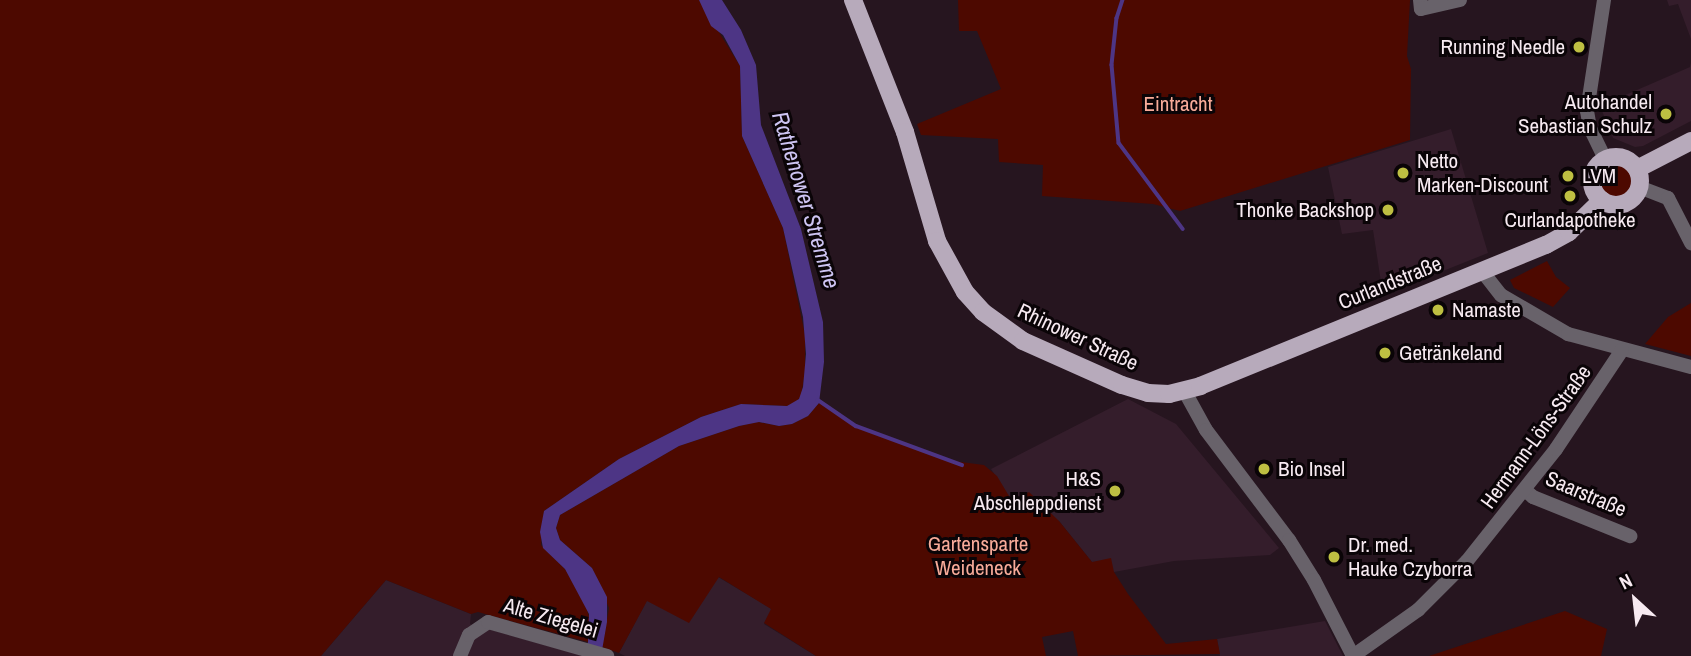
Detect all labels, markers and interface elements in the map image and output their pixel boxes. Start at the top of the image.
place label: Running Needle [1441,34,1565,60]
marker: Running Needle [1571,39,1587,55]
place label: Autohandel Sebastian Schulz [1518,89,1652,139]
park label: Eintracht [1144,91,1212,117]
marker: Autohandel Sebastian Schulz [1658,106,1674,122]
water label: Rathenower Stremme [766,108,846,292]
place label: Netto Marken-Discount [1417,148,1548,198]
place label: LVM [1582,163,1616,189]
marker: Netto Marken-Discount [1395,165,1411,181]
marker: LVM [1560,168,1576,184]
marker: Curlandapotheke [1562,188,1578,204]
place label: Thonke Backshop [1236,197,1374,223]
marker: Thonke Backshop [1380,202,1396,218]
place label: Curlandapotheke [1504,207,1636,233]
street label: Curlandstraße [1335,251,1445,315]
place label: Namaste [1452,297,1521,323]
street label: Rhinower Straße [1014,298,1142,376]
marker: Namaste [1430,302,1446,318]
place label: Getränkeland [1399,340,1502,366]
marker: Getränkeland [1377,345,1393,361]
street label: Hermann-Löns-Straße [1475,360,1597,514]
place label: Bio Insel [1278,456,1345,482]
marker: Bio Insel [1256,461,1272,477]
place label: H&S Abschleppdienst [974,466,1101,516]
street label: Saarstraße [1542,466,1630,522]
marker: H&S Abschleppdienst [1107,483,1123,499]
park label: Gartensparte Weideneck [928,531,1028,581]
place label: Dr. med. Hauke Czyborra [1348,532,1472,582]
marker: Dr. med. Hauke Czyborra [1326,549,1342,565]
north arrow [1600,565,1670,635]
text: N [1615,567,1636,595]
street label: Alte Ziegelei [501,593,601,643]

